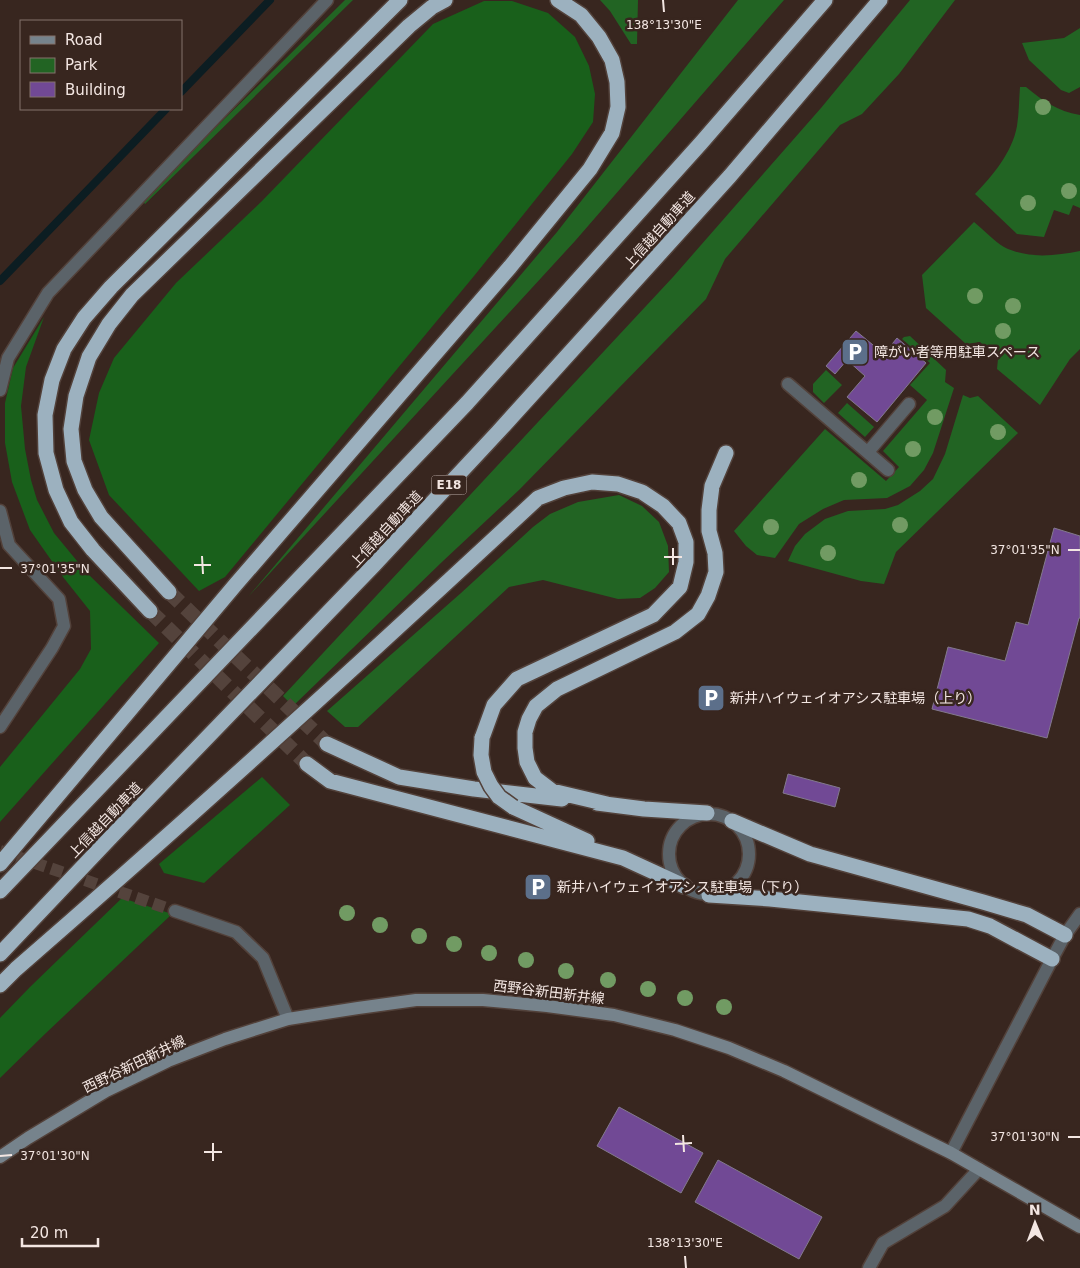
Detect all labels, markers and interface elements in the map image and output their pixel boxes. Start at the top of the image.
text: 138°13'30"E [626,18,702,32]
legend [20,20,182,110]
text: Road [65,31,103,49]
text: Park [65,56,98,74]
text: Building [65,81,126,99]
street label: 上信越自動車道 [620,188,698,272]
parking icon: 障がい者等用駐車スペース [840,337,870,367]
place label: 障がい者等用駐車スペース [874,344,1040,360]
road number: E18 [432,476,466,494]
street label: 上信越自動車道 [347,488,425,570]
text: 37°01'35"N [990,543,1060,557]
text: 37°01'35"N [20,562,90,576]
parking icon: 新井ハイウェイオアシス駐車場（上り） [696,683,726,713]
place label: 新井ハイウェイオアシス駐車場（上り） [730,690,981,706]
street label: 上信越自動車道 [65,779,145,861]
parking icon: 新井ハイウェイオアシス駐車場（下り） [523,872,553,902]
place label: 新井ハイウェイオアシス駐車場（下り） [557,879,808,895]
street label: 西野谷新田新井線 [492,977,606,1007]
street label: 西野谷新田新井線 [80,1032,188,1096]
text: 37°01'30"N [990,1130,1060,1144]
text: 37°01'30"N [20,1149,90,1163]
north arrow [1010,1198,1060,1248]
text: N [1029,1202,1041,1218]
scale bar [22,1216,99,1248]
text: 20 m [30,1224,68,1242]
text: 138°13'30"E [647,1236,723,1250]

